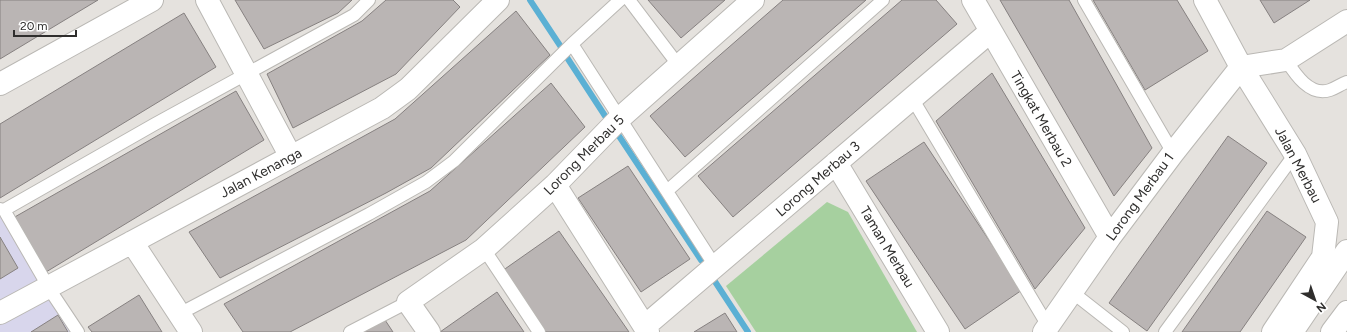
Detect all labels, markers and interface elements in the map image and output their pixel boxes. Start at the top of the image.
scale bar [14,12,76,38]
text: 20 m [20,19,48,33]
street label: Tingkat Merbau 2 [1007,68,1075,170]
street label: Lorong Merbau 5 [540,111,628,199]
street label: Jalan Merbau [1271,124,1325,206]
street label: Lorong Merbau 3 [772,138,864,220]
street label: Jalan Kenanga [217,144,305,202]
street label: Lorong Merbau 1 [1102,150,1178,244]
street label: Taman Merbau [856,203,918,291]
north arrow [1295,280,1335,320]
text: N [1314,300,1329,315]

